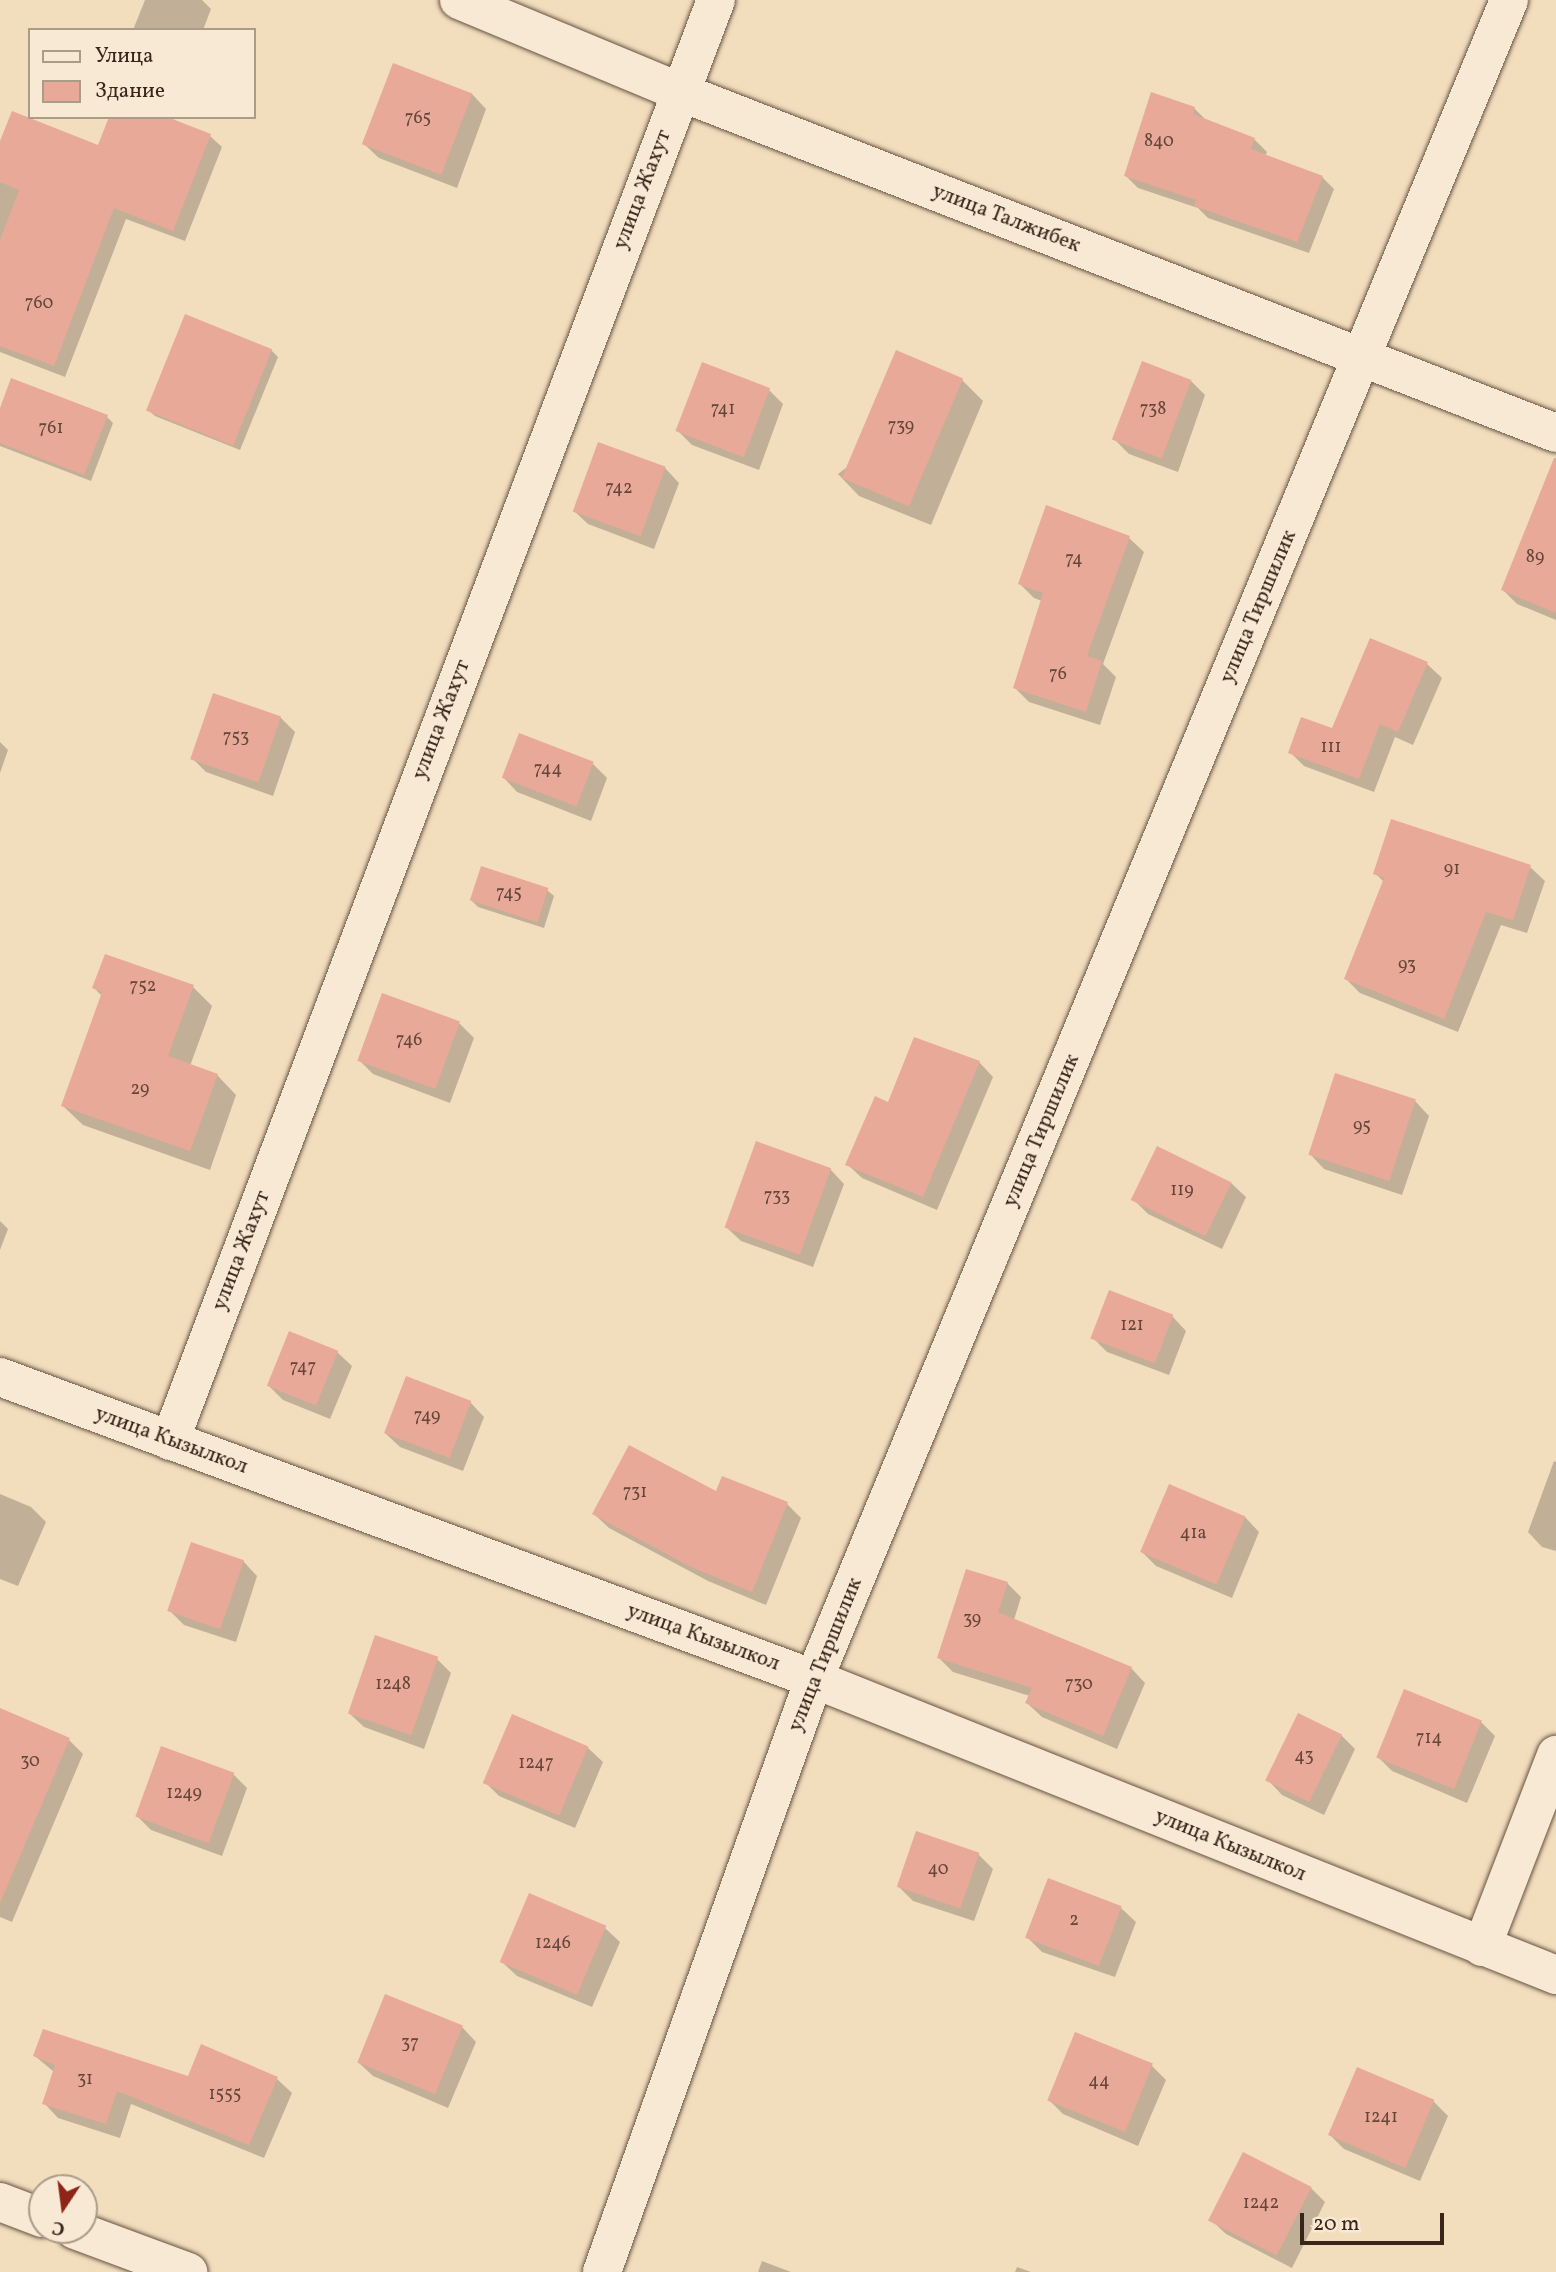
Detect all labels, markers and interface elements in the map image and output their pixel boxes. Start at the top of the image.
legend [28,28,256,119]
text: Улица [95,42,153,71]
text: Здание [95,77,165,106]
house number: 765 [405,108,431,130]
street label: улица Жахут [609,127,677,253]
house number: 840 [1144,131,1174,153]
street label: улица Талжибек [928,179,1084,259]
house number: 760 [25,293,53,315]
house number: 741 [711,399,735,421]
house number: 738 [1140,399,1166,421]
house number: 739 [888,416,914,438]
house number: 761 [39,418,63,440]
house number: 742 [605,478,633,500]
street label: улица Тиршилик [1215,526,1303,688]
house number: 89 [1526,547,1544,569]
house number: 74 [1065,549,1083,571]
street label: улица Жахут [408,657,476,783]
house number: 76 [1049,664,1067,686]
house number: 753 [223,727,249,749]
house number: 111 [1321,737,1341,759]
house number: 744 [534,759,562,781]
house number: 91 [1444,859,1460,881]
house number: 745 [496,883,522,905]
house number: 93 [1398,955,1416,977]
house number: 752 [129,976,157,998]
house number: 746 [396,1030,422,1052]
street label: улица Тиршилик [998,1050,1086,1212]
house number: 29 [131,1079,149,1101]
house number: 95 [1353,1116,1371,1138]
house number: 119 [1170,1180,1194,1202]
house number: 733 [764,1186,790,1208]
street label: улица Жахут [208,1188,276,1314]
house number: 121 [1120,1315,1144,1337]
house number: 747 [290,1357,316,1379]
street label: улица Кызылкол [91,1402,251,1480]
house number: 749 [414,1406,440,1428]
house number: 731 [623,1482,647,1504]
house number: 41а [1180,1523,1206,1545]
street label: улица Тиршилик [783,1574,869,1736]
street label: улица Кызылкол [623,1599,783,1677]
house number: 39 [963,1609,981,1631]
house number: 1248 [375,1674,411,1696]
house number: 730 [1065,1674,1093,1696]
house number: 714 [1416,1728,1442,1750]
house number: 43 [1294,1746,1314,1768]
house number: 30 [20,1751,40,1773]
house number: 1247 [518,1753,554,1775]
house number: 1249 [166,1783,202,1805]
street label: улица Кызылкол [1151,1804,1309,1888]
house number: 40 [927,1859,949,1881]
house number: 2 [1069,1910,1079,1932]
house number: 1246 [535,1933,571,1955]
house number: 37 [401,2033,419,2055]
house number: 31 [77,2069,93,2091]
house number: 44 [1088,2071,1110,2093]
house number: 1555 [209,2084,241,2106]
house number: 1241 [1364,2107,1398,2129]
north arrow [28,2174,98,2244]
house number: 1242 [1243,2193,1279,2215]
scale bar [1304,2198,1448,2242]
text: 20 m [1313,2210,1359,2239]
text: С [50,2213,68,2242]

